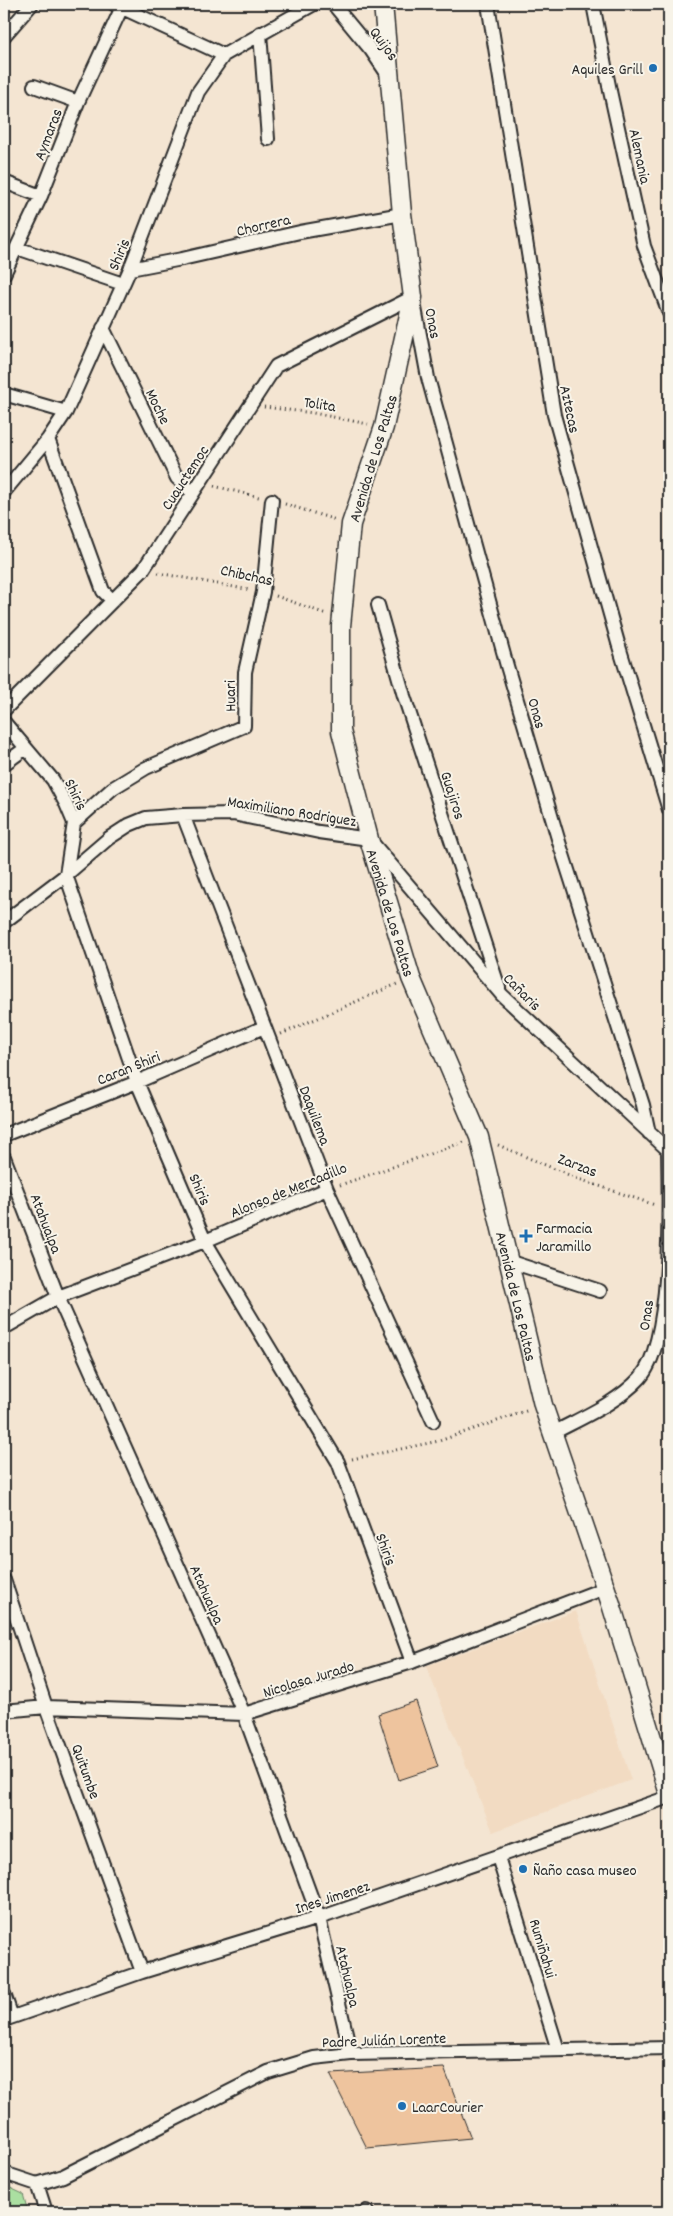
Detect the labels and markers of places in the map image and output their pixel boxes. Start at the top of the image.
place label: Aquiles Grill [572,59,643,82]
marker: Aquiles Grill [647,62,659,74]
place label: Farmacia Jaramillo [536,1218,592,1259]
marker: Farmacia Jaramillo [520,1230,532,1242]
place label: Ñaño casa museo [533,1860,637,1883]
marker: Ñaño casa museo [517,1863,529,1875]
place label: LaarCourier [412,2097,483,2120]
marker: LaarCourier [396,2100,408,2112]

